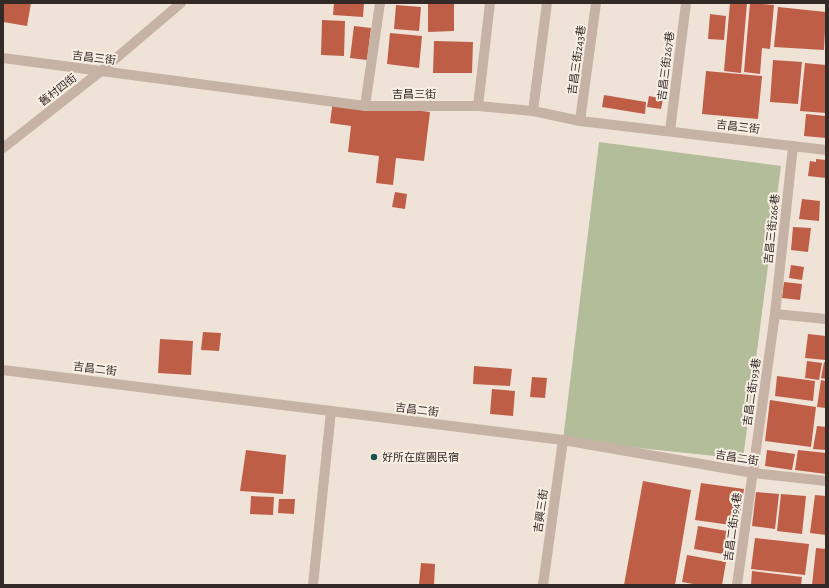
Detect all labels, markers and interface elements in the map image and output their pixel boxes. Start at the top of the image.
street label: 吉昌三街243巷 [566,25,587,95]
street label: 吉昌三街267巷 [655,31,676,101]
street label: 吉昌三街 [71,49,117,66]
street label: 舊村四街 [37,71,79,108]
street label: 吉昌三街 [392,88,436,100]
street label: 吉昌三街 [715,118,761,135]
street label: 吉昌三街266巷 [762,193,781,265]
street label: 吉昌二街193巷 [741,357,762,427]
street label: 吉昌二街 [72,360,118,377]
street label: 吉昌二街 [394,401,440,418]
street label: 吉昌二街 [714,448,760,467]
place label: 好所在庭園民宿 [382,451,459,463]
marker: 好所在庭園民宿 [369,452,379,462]
street label: 吉興三街 [532,488,550,534]
street label: 吉昌二街194巷 [722,492,743,562]

